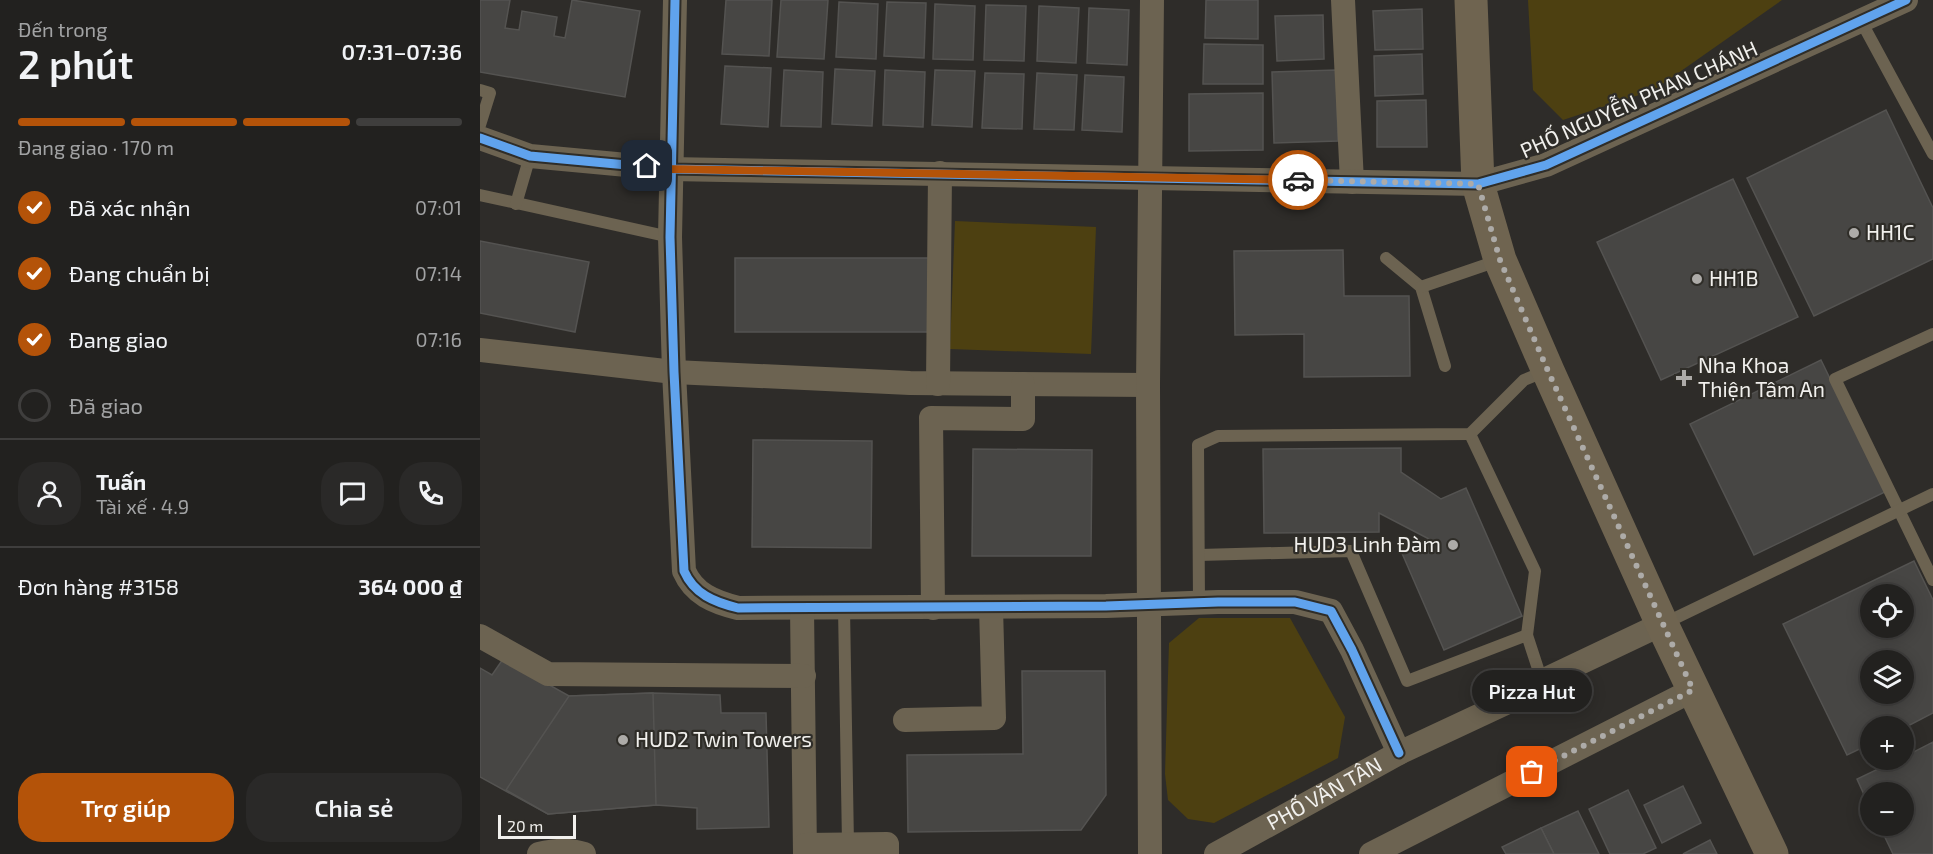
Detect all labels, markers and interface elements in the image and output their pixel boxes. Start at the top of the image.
text: Đến trong [18,17,107,41]
street label: PHỐ NGUYỄN PHAN CHÁNH [1515,33,1761,162]
text: 07:31–07:36 [342,38,462,64]
text: 2 phút [18,40,133,87]
text: Đang giao · 170 m [18,135,174,159]
pin [621,140,672,191]
icon: home [630,149,663,182]
courier [1268,150,1328,210]
icon: car [1282,164,1315,197]
icon: check [18,191,51,224]
text: Đã xác nhận [69,194,191,220]
text: 07:01 [415,195,462,219]
place label: HH1C [1866,219,1914,244]
marker: HH1C [1847,226,1861,240]
icon: check [18,257,51,290]
text: Đang chuẩn bị [69,260,210,286]
text: 07:14 [415,261,462,285]
place label: HH1B [1709,265,1758,290]
marker: HH1B [1690,272,1704,286]
icon: check [18,323,51,356]
text: Đang giao [69,326,168,352]
text: 07:16 [416,327,462,351]
place label: Nha Khoa Thiện Tâm An [1698,352,1825,401]
marker: Nha Khoa Thiện Tâm An [1675,369,1693,387]
text: Đã giao [69,392,143,418]
button: person [18,462,81,525]
button: chat [321,462,384,525]
button: phone [399,462,462,525]
text: Tuấn [96,468,146,494]
text: Tài xế · 4.9 [96,494,189,518]
place label: HUD3 Linh Đàm [1294,531,1441,556]
marker: HUD3 Linh Đàm [1446,538,1460,552]
text: Đơn hàng #3158 [18,573,179,599]
text: 364 000 ₫ [358,573,462,599]
map controls [1860,584,1914,836]
button: locate [1860,584,1914,638]
button: layers [1860,650,1914,704]
callout: Pizza Hut [1472,670,1592,712]
text: Pizza Hut [1489,679,1575,703]
button: + [1860,716,1914,770]
place label: HUD2 Twin Towers [635,726,812,751]
marker: HUD2 Twin Towers [616,733,630,747]
pin [1506,746,1557,797]
street label: PHỐ VĂN TÂN [1262,751,1386,835]
icon: bag [1515,755,1548,788]
button: Trợ giúp [18,773,234,842]
button: Chia sẻ [246,773,462,842]
button: − [1860,782,1914,836]
scale bar [498,812,576,840]
text: 20 m [507,816,543,835]

